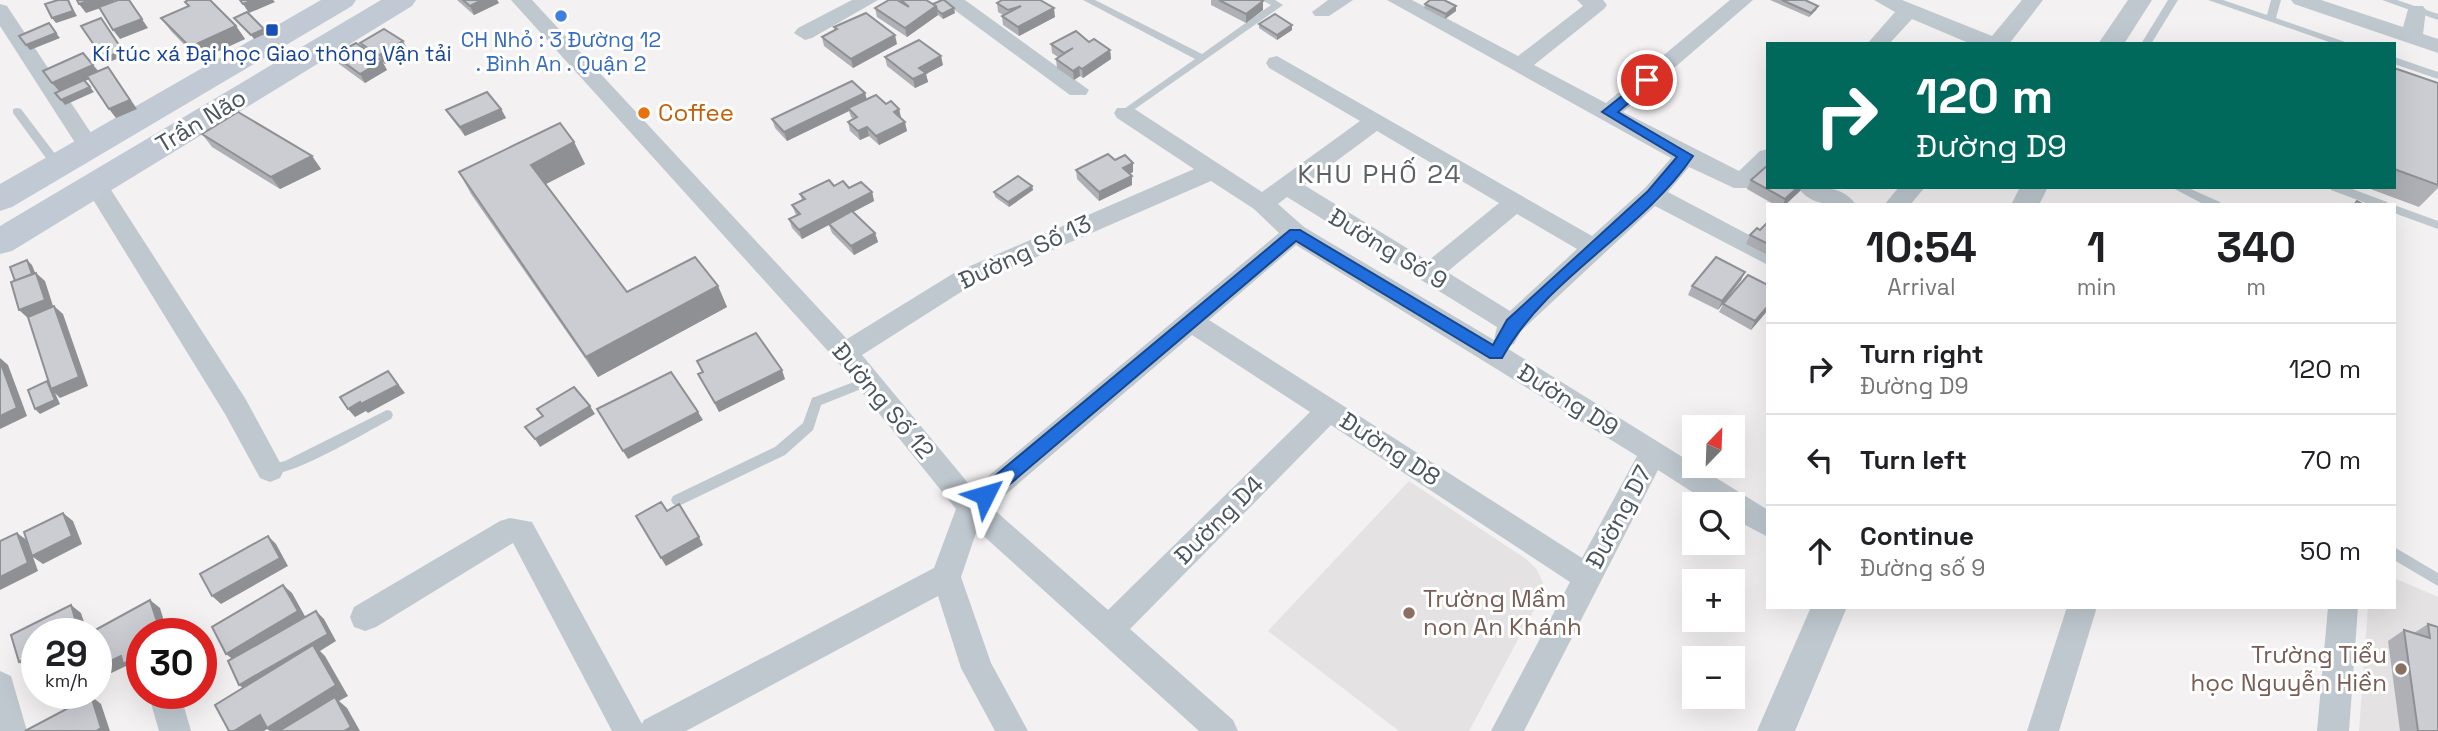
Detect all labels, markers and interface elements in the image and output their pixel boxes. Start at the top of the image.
marker: CH Nhỏ : 3 Đường 12 . Bình An . Quận 2 [553,8,569,24]
marker: Kí túc xá Đại học Giao thông Vận tải [264,22,280,38]
place label: CH Nhỏ : 3 Đường 12 . Bình An . Quận 2 [461,26,661,77]
place label: Kí túc xá Đại học Giao thông Vận tải [92,40,452,67]
pin [1617,50,1677,110]
icon: arrive [1628,61,1666,99]
text: 120 m [1916,65,2053,127]
icon: right [1801,70,1892,161]
street label: Trần Não [150,82,252,160]
place label: Coffee [658,97,734,128]
marker: Coffee [636,105,652,121]
text: Đường D9 [1916,126,2067,166]
district label: KHU PHỐ 24 [1298,157,1462,191]
street label: Đường Số 9 [1323,201,1453,296]
street label: Đường Số 13 [954,207,1096,296]
text: 10:54 [1866,221,1977,274]
text: 1 [2087,221,2106,274]
text: 340 [2216,221,2296,274]
text: Arrival [1887,272,1956,302]
text: min [2077,272,2116,302]
text: m [2246,272,2266,302]
street label: Đường Số 12 [826,336,941,465]
text: Turn right [1860,337,1984,371]
icon: right [1801,350,1839,388]
text: 120 m [2289,352,2361,386]
street label: Đường D9 [1512,356,1624,443]
text: Đường D9 [1860,371,1968,401]
street label: Đường D8 [1334,405,1446,492]
north arrow [1682,415,1745,478]
map controls [1682,415,1745,709]
icon: left [1801,441,1839,479]
text: Turn left [1860,443,1967,477]
text: 70 m [2301,443,2361,477]
position arrow [948,458,1022,532]
street label: Đường D7 [1579,460,1659,573]
street label: Đường D4 [1168,469,1270,571]
button: search [1682,492,1745,555]
text: Continue [1860,519,1974,553]
icon: ahead [1801,532,1839,570]
text: 50 m [2300,534,2361,568]
text: Đường số 9 [1860,553,1985,583]
button: + [1682,569,1745,632]
place label: Trường Mầm non An Khánh [1423,583,1582,642]
marker: Trường Mầm non An Khánh [1401,605,1417,621]
speed limit sign: 30 [126,618,217,709]
text: 29 [45,632,88,676]
place label: Trường Tiểu học Nguyễn Hiền [2191,639,2387,698]
button: − [1682,646,1745,709]
marker: Trường Tiểu học Nguyễn Hiền [2393,661,2409,677]
text: km/h [45,669,88,692]

